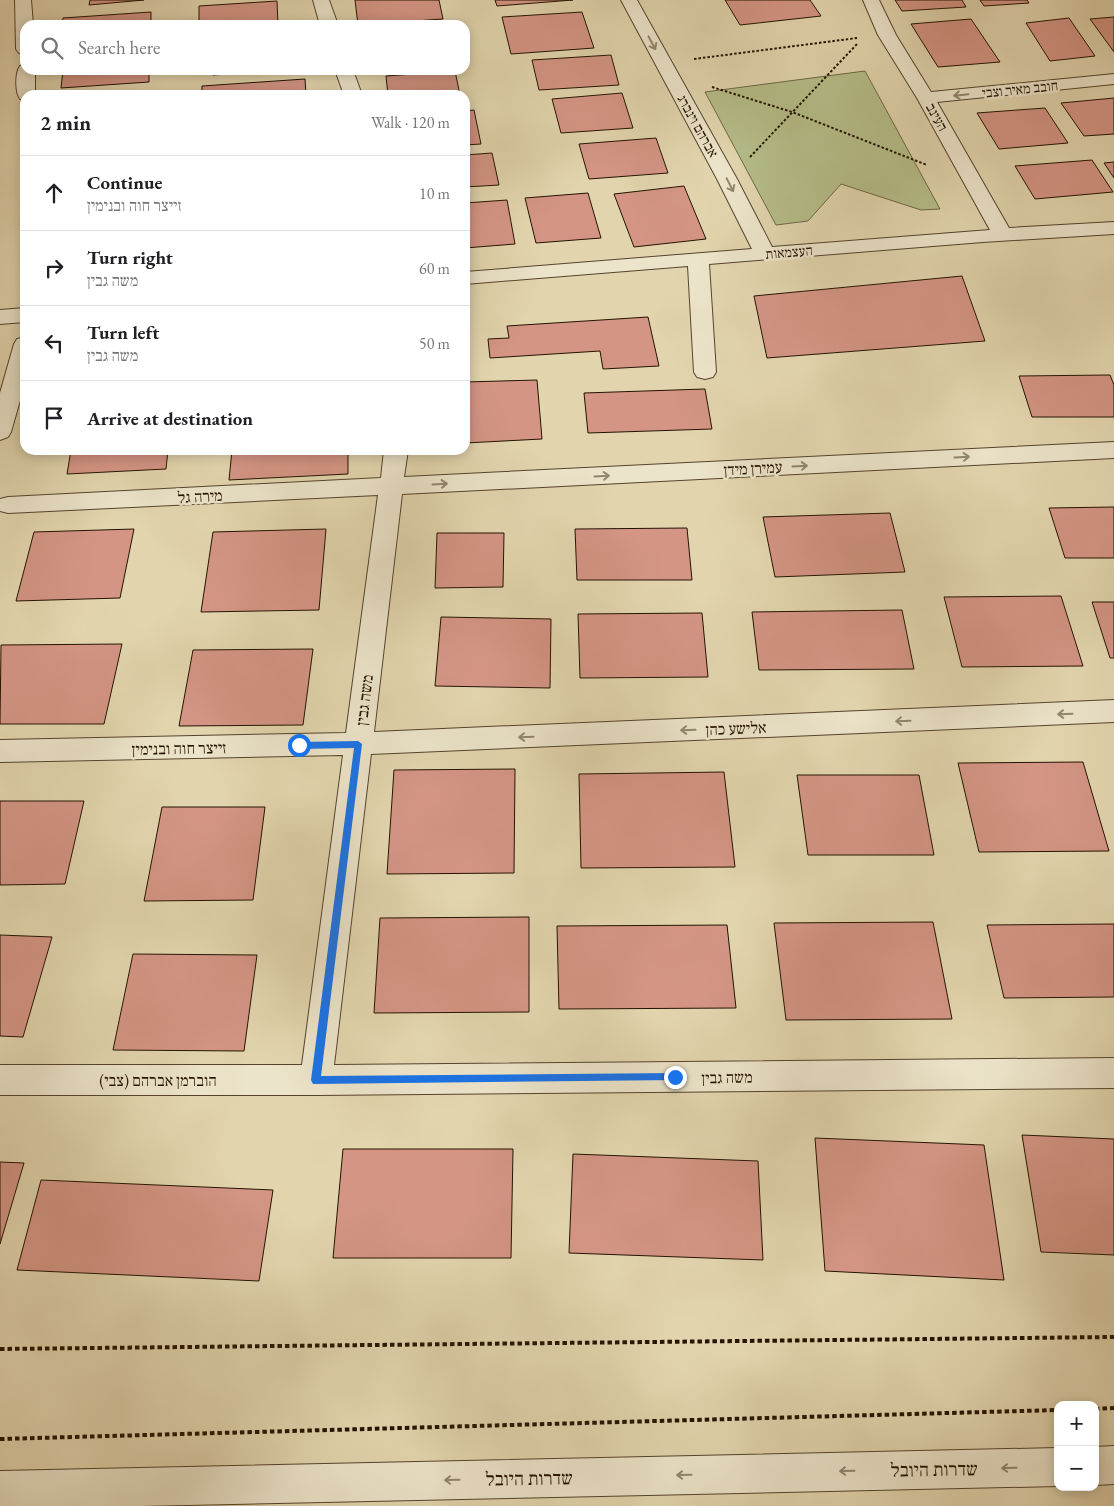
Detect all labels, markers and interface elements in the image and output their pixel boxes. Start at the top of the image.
search box [20,20,470,75]
icon: search [38,34,66,62]
text: Search here [78,35,160,60]
one-way arrow [648,35,658,50]
street label: חובב מאיר וצבי [981,76,1059,102]
one-way arrow [953,90,969,100]
street label: אברהם וינברג [673,92,723,160]
street label: העינב [922,100,952,134]
text: 2 min [40,109,91,136]
text: Walk · 120 m [371,112,450,133]
text: Continue [87,170,162,195]
one-way arrow [725,178,735,193]
icon: ahead [40,179,68,207]
text: 10 m [419,183,450,204]
text: זייצר חוה ובנימין [87,195,182,216]
street label: העצמאות [765,241,813,263]
text: Turn right [87,245,173,270]
icon: right [40,254,68,282]
text: 60 m [419,258,450,279]
text: משה גבין [87,270,138,291]
text: Turn left [87,320,159,345]
icon: left [40,329,68,357]
text: 50 m [419,333,450,354]
text: משה גבין [87,345,138,366]
icon: arrive [40,404,68,432]
text: Arrive at destination [87,406,253,431]
one-way arrow [954,453,970,462]
street label: עמירן מידן [723,456,783,481]
one-way arrow [791,461,807,470]
one-way arrow [594,471,610,480]
one-way arrow [432,480,448,489]
street label: מירה גל [177,485,223,508]
street label: משה גבין [351,673,378,727]
one-way arrow [1058,709,1074,718]
one-way arrow [895,716,911,725]
street label: אלישע כהן [705,717,767,740]
one-way arrow [680,725,696,735]
one-way arrow [518,732,534,742]
route start [288,734,311,757]
street label: זייצר חוה ובנימין [132,737,226,760]
route end [664,1066,687,1089]
street label: משה גבין [701,1067,753,1088]
street label: הוברמן אברהם (צבי) [99,1070,217,1091]
map controls [1054,1401,1099,1491]
button: + [1054,1401,1099,1446]
button: − [1054,1446,1099,1491]
street label: שדרות היובל [890,1456,978,1483]
one-way arrow [1001,1463,1017,1472]
street label: שדרות היובל [485,1465,573,1492]
one-way arrow [839,1466,855,1476]
one-way arrow [676,1470,692,1480]
one-way arrow [444,1475,460,1485]

